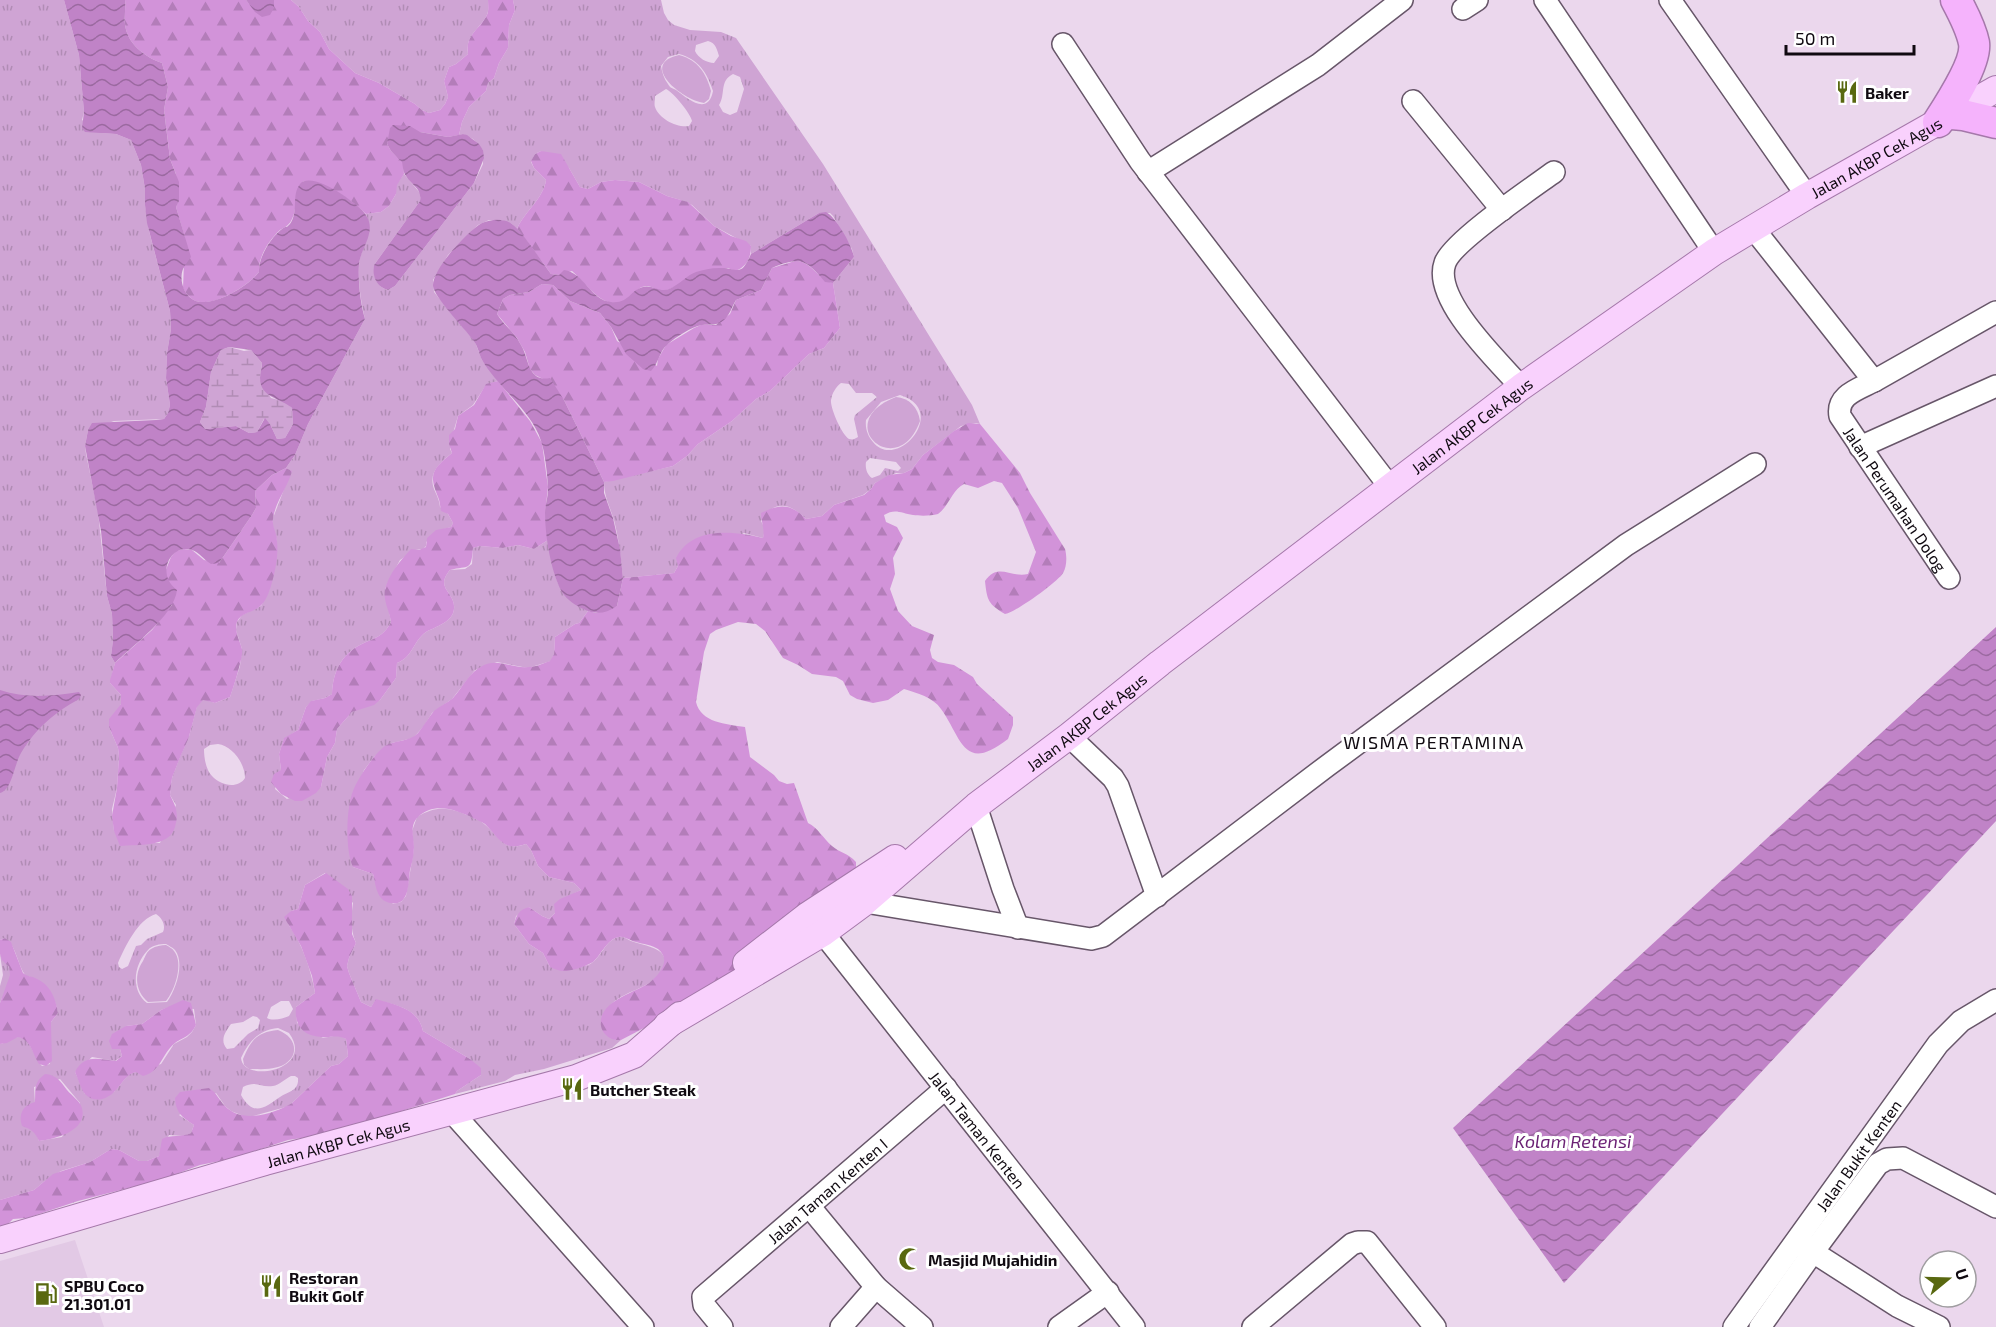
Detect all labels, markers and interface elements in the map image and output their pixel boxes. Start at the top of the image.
scale bar [1786,18,1914,56]
text: 50 m [1795,27,1835,49]
restaurant icon: Baker [1834,79,1860,105]
place label: Baker [1865,83,1909,102]
street label: Jalan AKBP Cek Agus [1807,112,1945,201]
street label: Jalan AKBP Cek Agus [1407,373,1536,477]
street label: Jalan Perumahan Dolog [1840,423,1951,575]
street label: Jalan AKBP Cek Agus [1022,668,1150,774]
district label: WISMA PERTAMINA [1343,731,1525,753]
street label: Jalan Taman Kenten [926,1067,1030,1192]
restaurant icon: Butcher Steak [559,1076,585,1102]
place label: Butcher Steak [590,1080,696,1099]
street label: Jalan Bukit Kenten [1811,1096,1904,1214]
street label: Jalan AKBP Cek Agus [265,1114,412,1171]
water label: Kolam Retensi [1515,1130,1632,1152]
street label: Jalan Taman Kenten I [763,1134,891,1247]
mosque icon: Masjid Mujahidin [897,1246,923,1272]
north arrow [1918,1249,1978,1309]
place label: Masjid Mujahidin [928,1250,1057,1269]
text: U [1952,1266,1973,1282]
place label: Restoran Bukit Golf [289,1268,364,1305]
restaurant icon: Restoran Bukit Golf [258,1273,284,1299]
place label: SPBU Coco 21.301.01 [64,1276,144,1313]
fuel station icon: SPBU Coco 21.301.01 [33,1281,59,1307]

